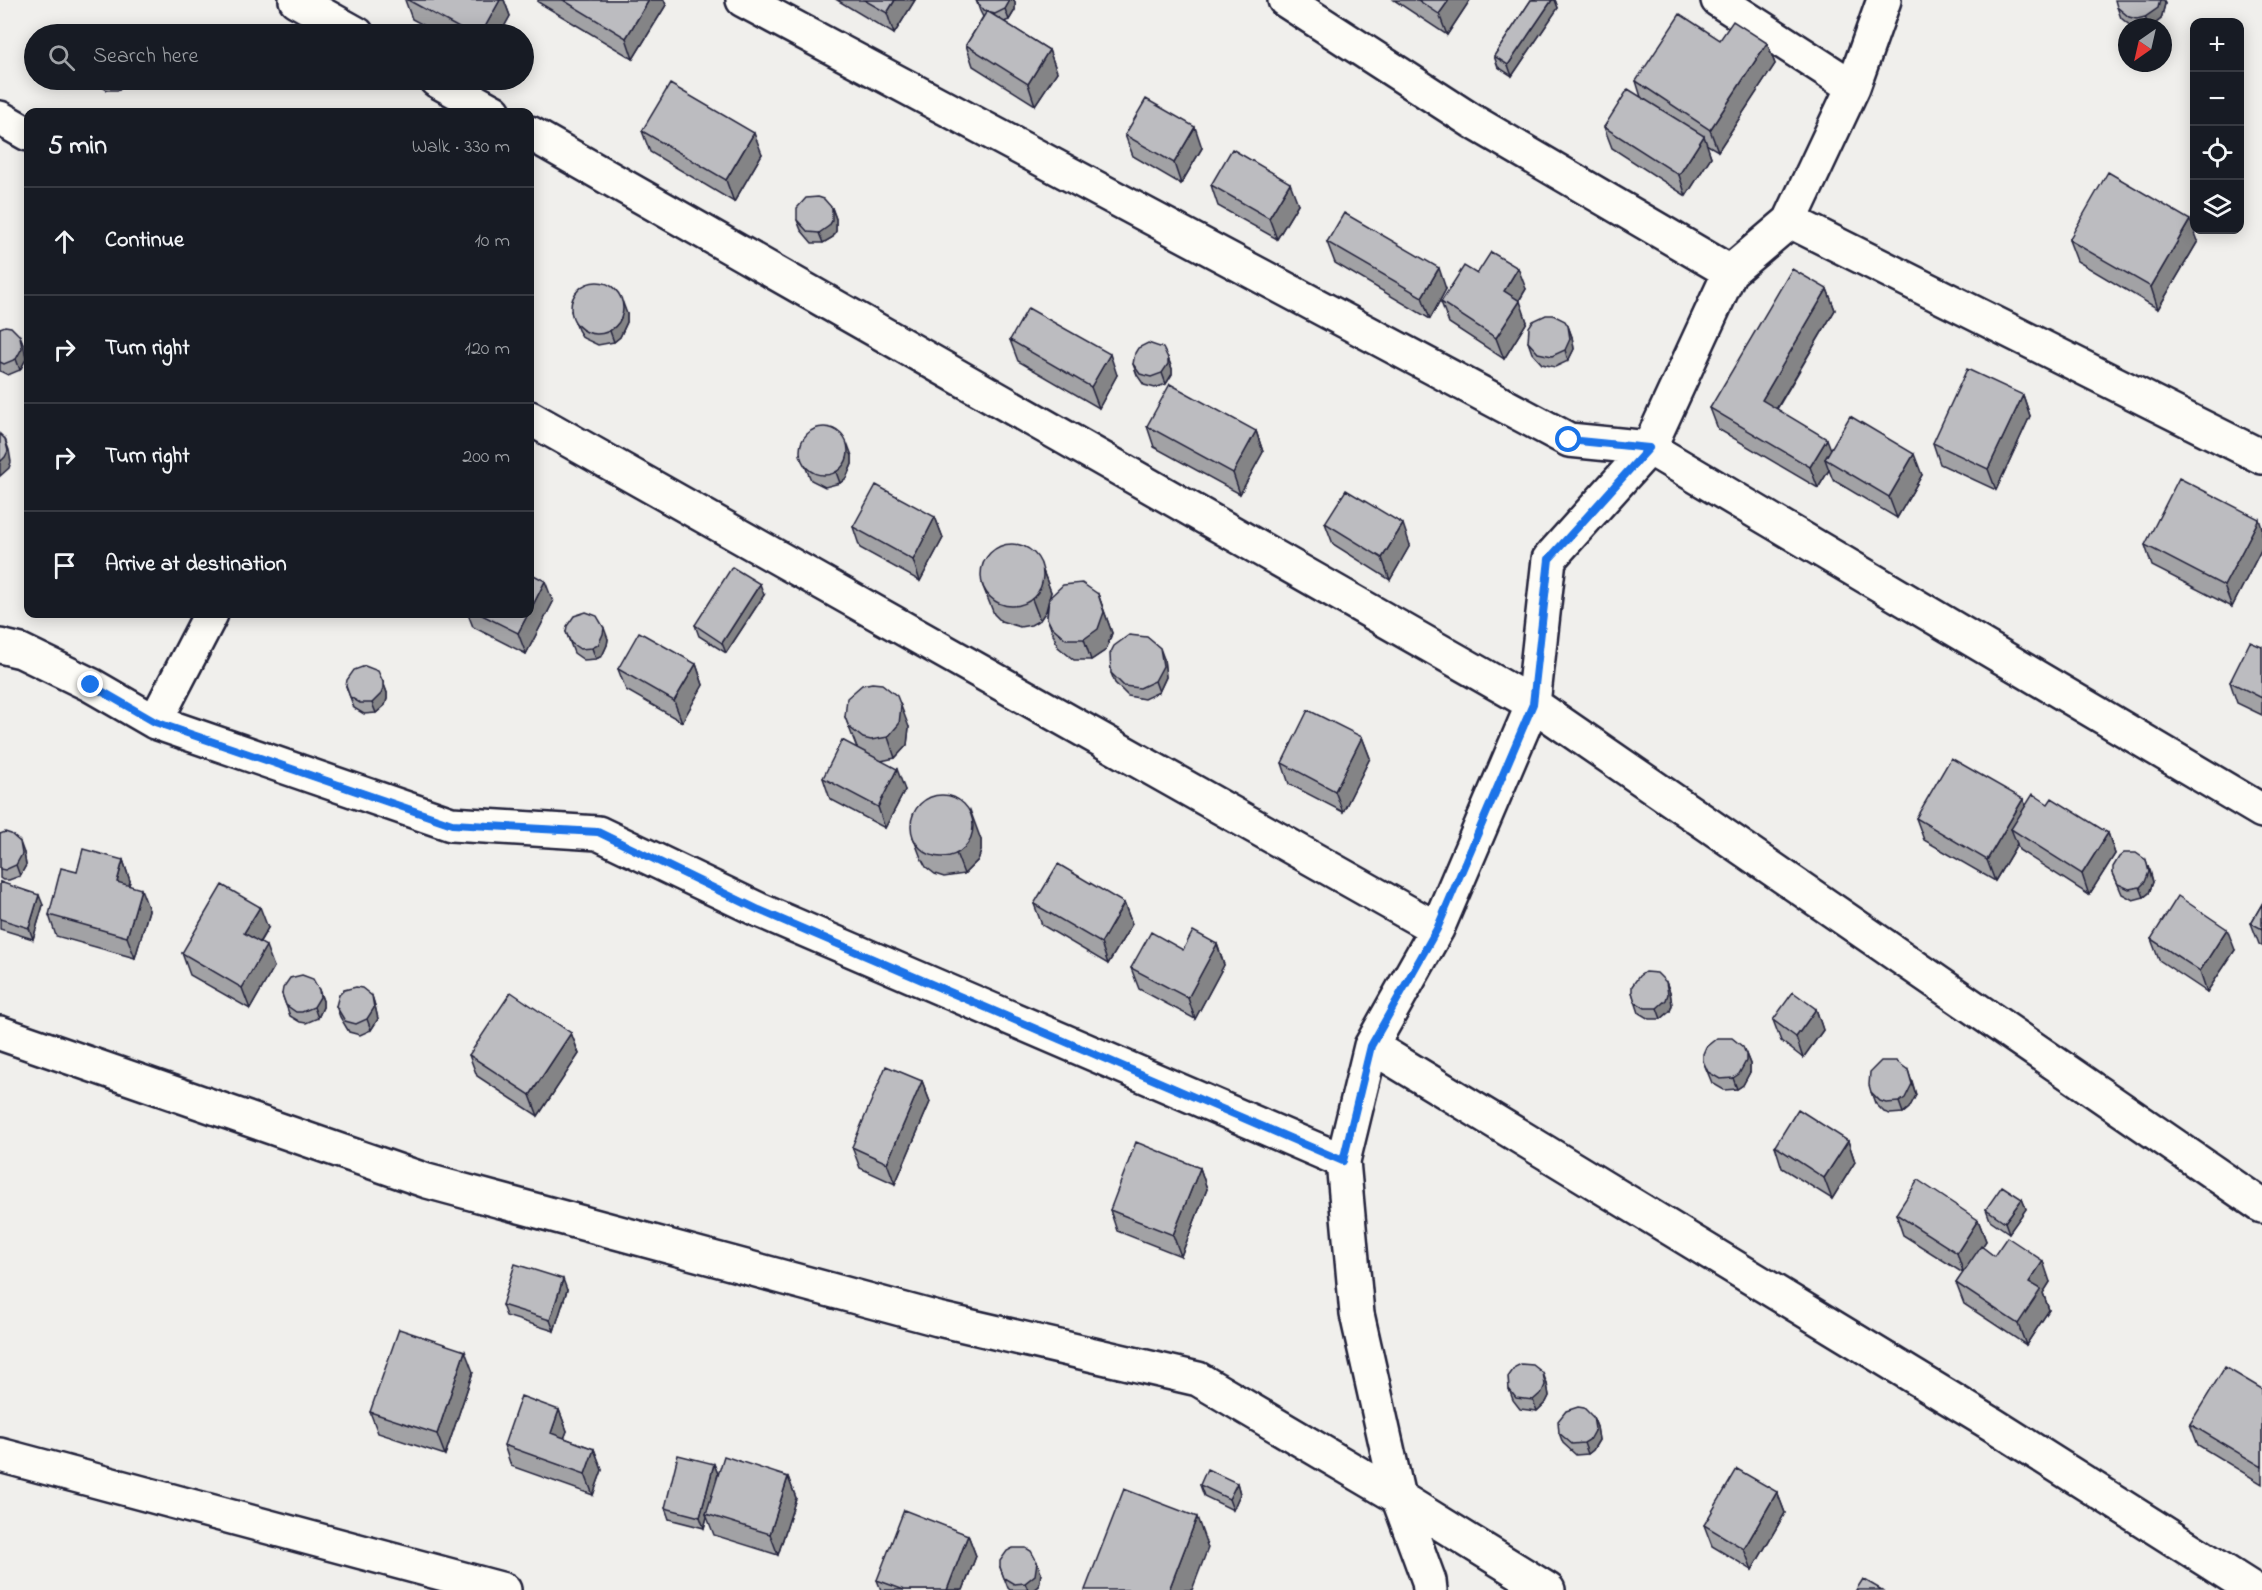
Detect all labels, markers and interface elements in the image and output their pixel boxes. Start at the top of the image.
north arrow [2118,18,2172,72]
map controls [2190,18,2244,234]
button: + [2190,18,2244,72]
search box [24,24,534,90]
icon: search [45,41,78,74]
text: Search here [93,41,198,73]
button: − [2190,72,2244,126]
button: locate [2190,126,2244,180]
text: 5 min [48,128,107,166]
text: Walk · 330 m [412,133,510,162]
button: layers [2190,180,2244,234]
icon: ahead [48,225,81,258]
text: Continue [105,225,184,257]
text: 10 m [474,227,510,256]
icon: right [48,333,81,366]
text: Turn right [105,333,190,365]
text: 120 m [465,335,510,364]
route start [1555,426,1581,452]
icon: right [48,441,81,474]
text: Turn right [105,441,190,473]
text: 200 m [462,443,510,472]
icon: arrive [48,549,81,582]
text: Arrive at destination [105,549,287,581]
route end [77,671,103,697]

